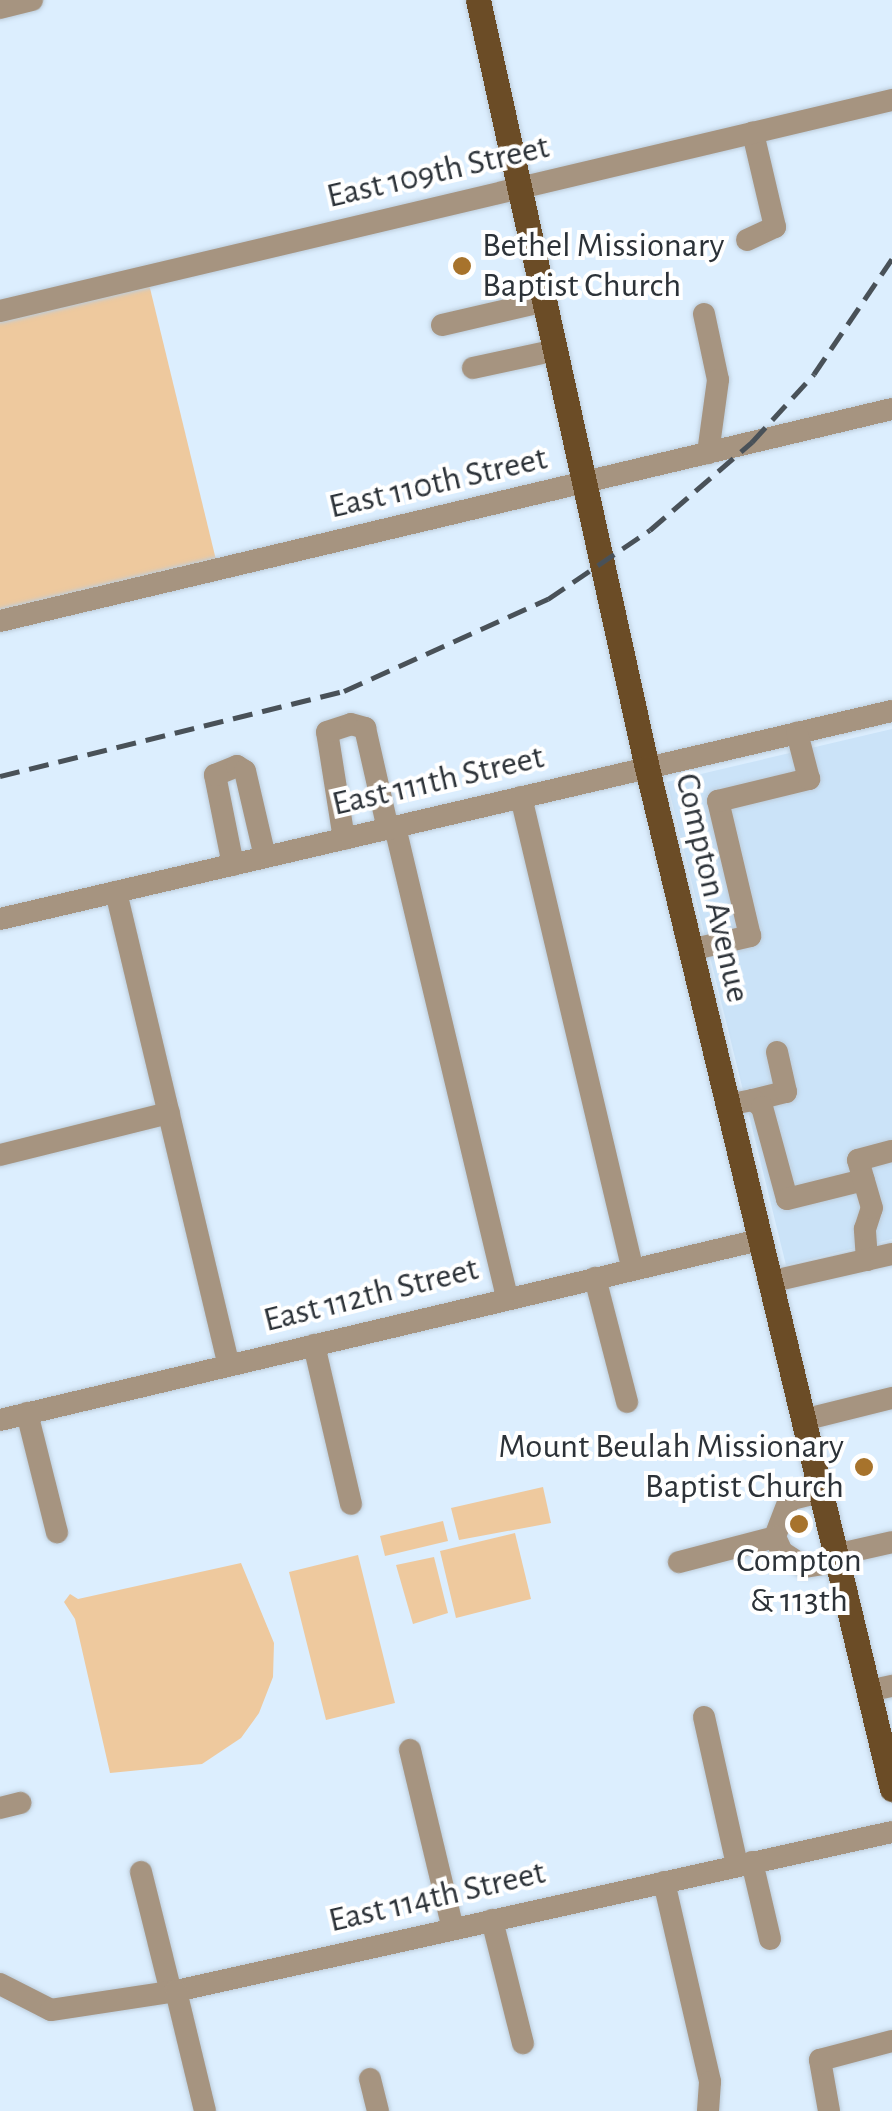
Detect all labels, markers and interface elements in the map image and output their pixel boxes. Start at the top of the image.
street label: East 109th Street [323,126,553,218]
place label: Bethel Missionary Baptist Church [482,225,724,307]
marker: Bethel Missionary Baptist Church [451,255,473,277]
street label: East 110th Street [325,438,551,528]
street label: East 111th Street [328,736,548,826]
street label: Compton Avenue [665,770,759,1006]
street label: East 112th Street [259,1248,483,1342]
place label: Mount Beulah Missionary Baptist Church [498,1426,844,1508]
marker: Mount Beulah Missionary Baptist Church [853,1456,875,1478]
marker: Compton & 113th [788,1513,810,1535]
place label: Compton & 113th [736,1540,862,1622]
street label: East 114th Street [325,1852,549,1942]

